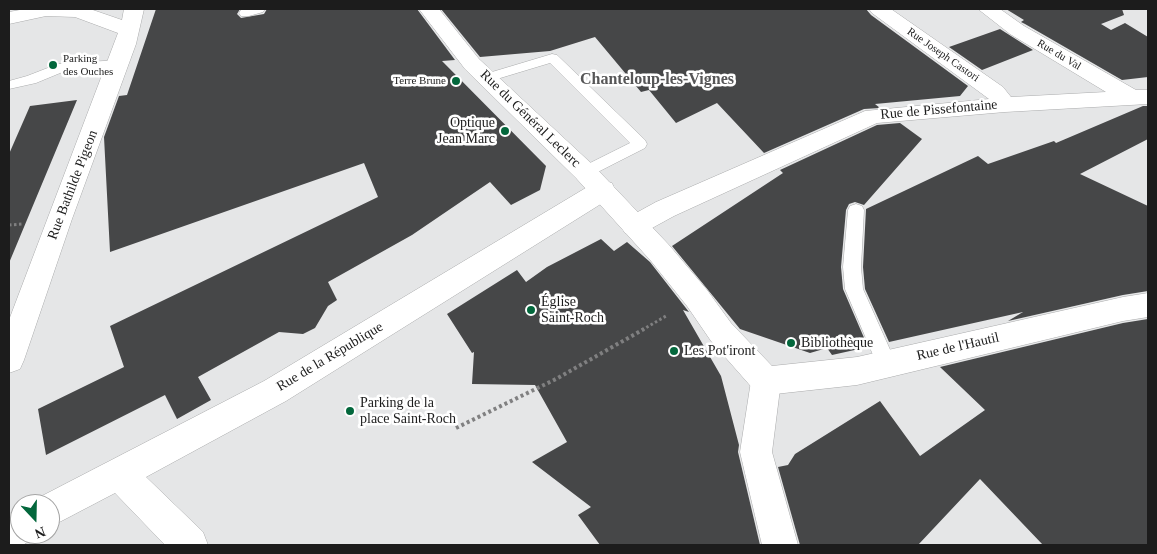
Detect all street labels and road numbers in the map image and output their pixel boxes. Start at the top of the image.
street label: Rue Joseph Castori [904,25,982,85]
street label: Rue du Val [1035,37,1083,73]
street label: Rue du Général Leclerc [476,67,584,171]
street label: Rue de Pissefontaine [880,97,998,123]
street label: Rue Bathilde Pigeon [44,128,102,242]
street label: Rue de la République [274,319,386,395]
street label: Rue de l'Hautil [915,329,1001,365]

